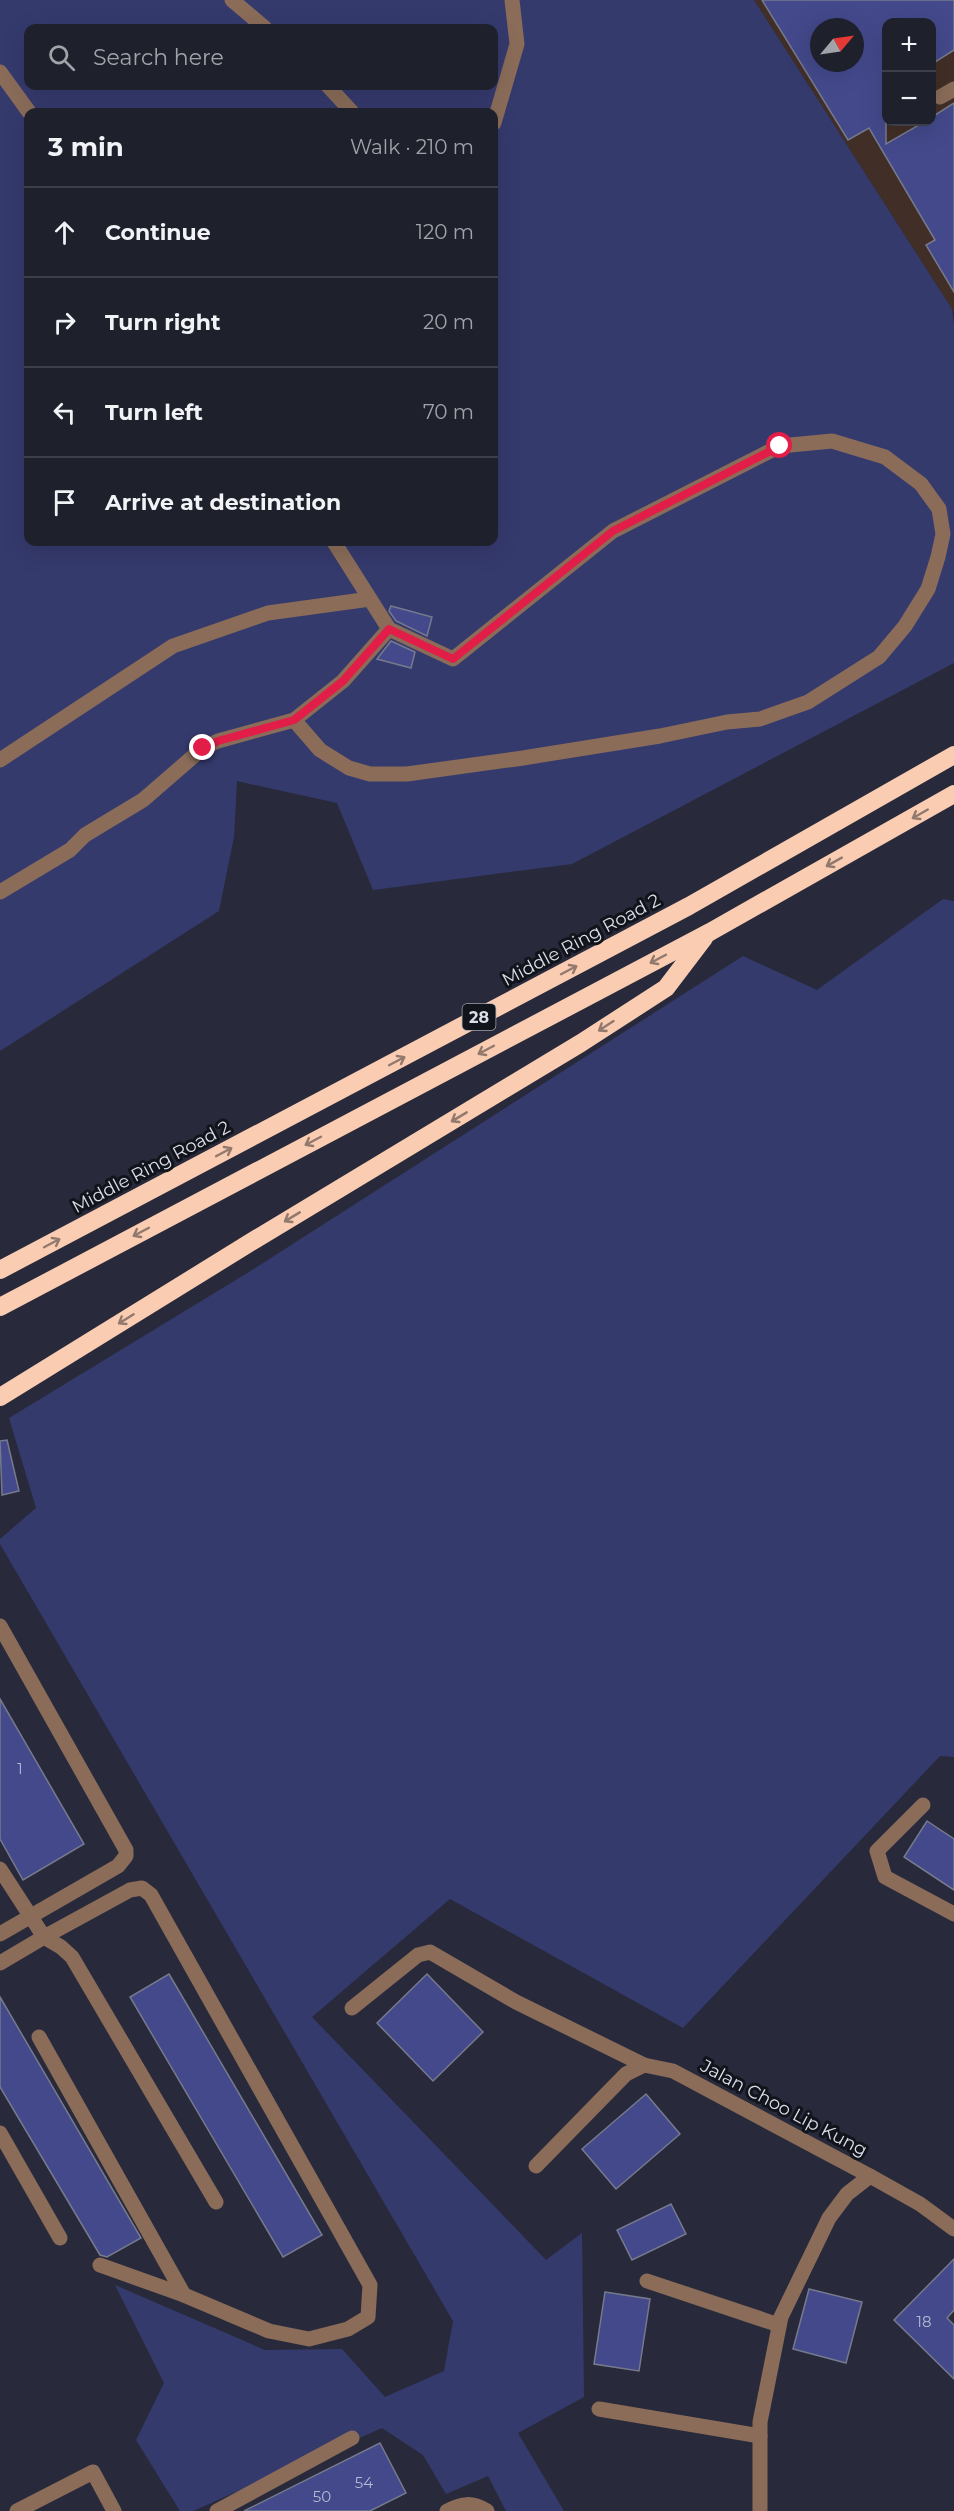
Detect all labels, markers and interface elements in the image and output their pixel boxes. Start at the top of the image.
north arrow [810,18,864,72]
map controls [882,18,936,126]
button: + [882,18,936,72]
search box [24,24,498,90]
icon: search [45,41,78,74]
text: Search here [93,44,224,71]
button: − [882,72,936,126]
text: 3 min [48,131,124,163]
text: Walk · 210 m [350,135,474,159]
icon: ahead [48,216,81,249]
text: Continue [105,219,211,246]
text: 120 m [416,220,474,244]
icon: right [48,306,81,339]
text: Turn right [105,309,220,336]
text: 20 m [423,310,474,334]
icon: left [48,396,81,429]
text: Turn left [105,399,203,426]
text: 70 m [423,400,474,424]
route start [766,432,792,458]
icon: arrive [48,486,81,519]
text: Arrive at destination [105,489,341,516]
route end [189,734,215,760]
one-way arrow [912,808,929,820]
one-way arrow [826,857,844,868]
street label: Middle Ring Road 2 [498,889,664,991]
one-way arrow [650,953,667,965]
one-way arrow [560,964,577,976]
road number: 28 [462,1004,496,1030]
one-way arrow [598,1021,615,1033]
one-way arrow [477,1045,495,1056]
one-way arrow [387,1055,405,1066]
one-way arrow [451,1111,468,1123]
street label: Middle Ring Road 2 [68,1116,234,1218]
one-way arrow [305,1135,322,1147]
one-way arrow [215,1146,232,1158]
one-way arrow [284,1211,301,1223]
one-way arrow [132,1227,150,1238]
one-way arrow [42,1237,60,1248]
one-way arrow [118,1313,135,1325]
house number: 1 [17,1759,23,1778]
street label: Jalan Choo Lip Kung [696,2054,871,2161]
house number: 18 [917,2312,932,2331]
house number: 54 [355,2473,373,2492]
house number: 50 [313,2487,331,2506]

